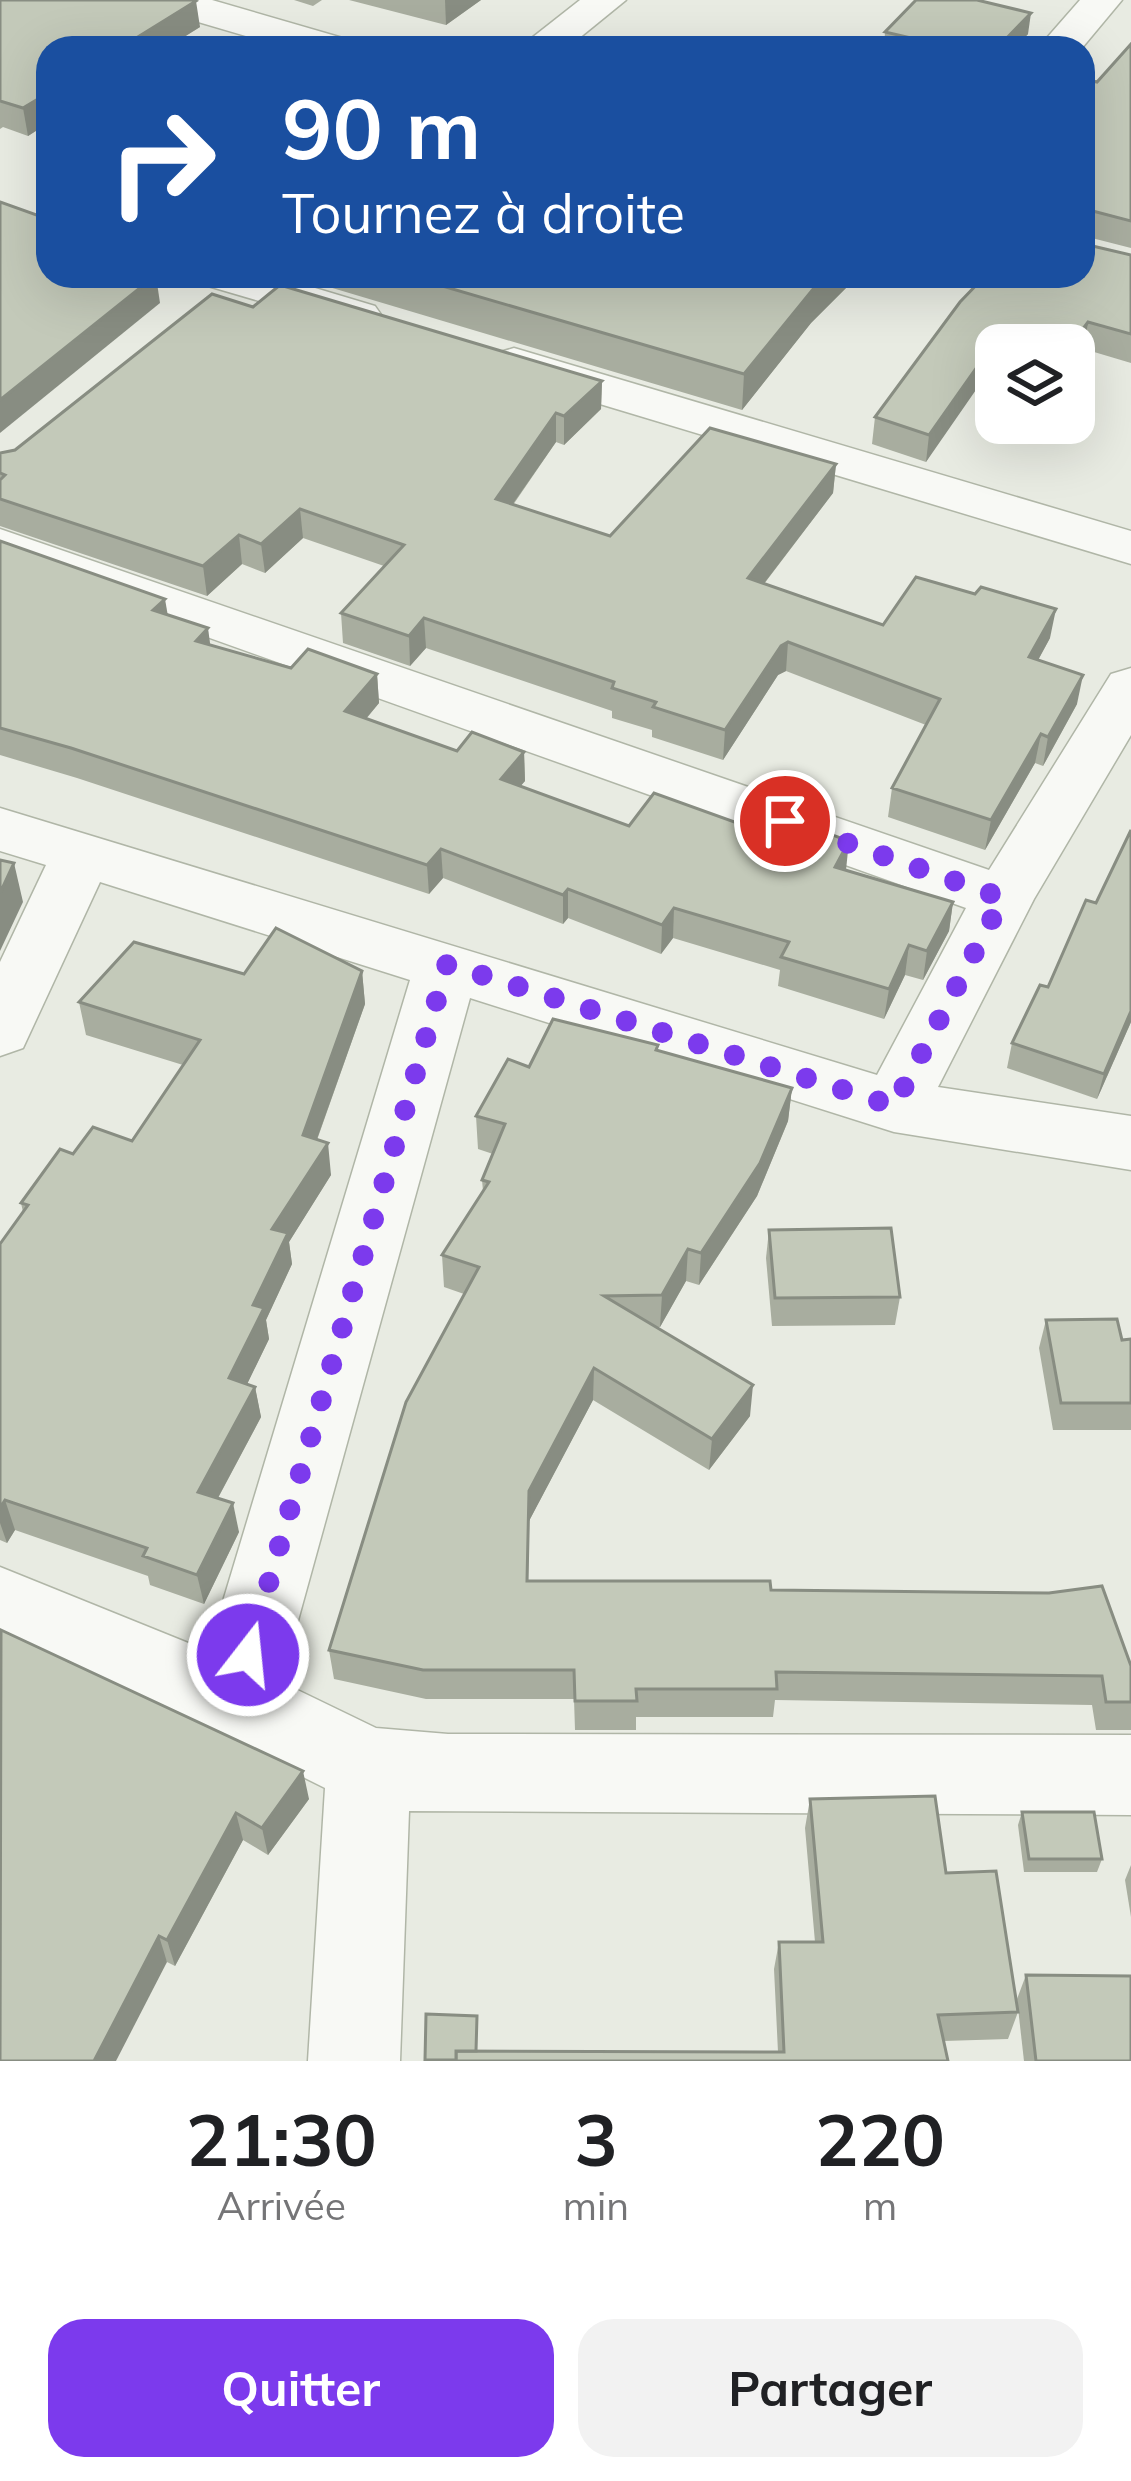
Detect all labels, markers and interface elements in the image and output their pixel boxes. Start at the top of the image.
text: 90 m [282,75,481,180]
icon: right [84,84,240,240]
text: Tournez à droite [282,179,685,247]
map controls [975,324,1095,444]
button: layers [975,324,1095,444]
pin [734,770,836,872]
icon: arrive [752,788,818,854]
position arrow [185,1592,311,1718]
text: 21:30 [186,2094,377,2184]
text: 3 [574,2094,618,2184]
text: 220 [815,2094,945,2184]
text: Arrivée [217,2181,346,2230]
text: min [563,2181,629,2230]
text: m [863,2181,897,2230]
button: Quitter [48,2319,554,2457]
button: Partager [578,2319,1083,2457]

